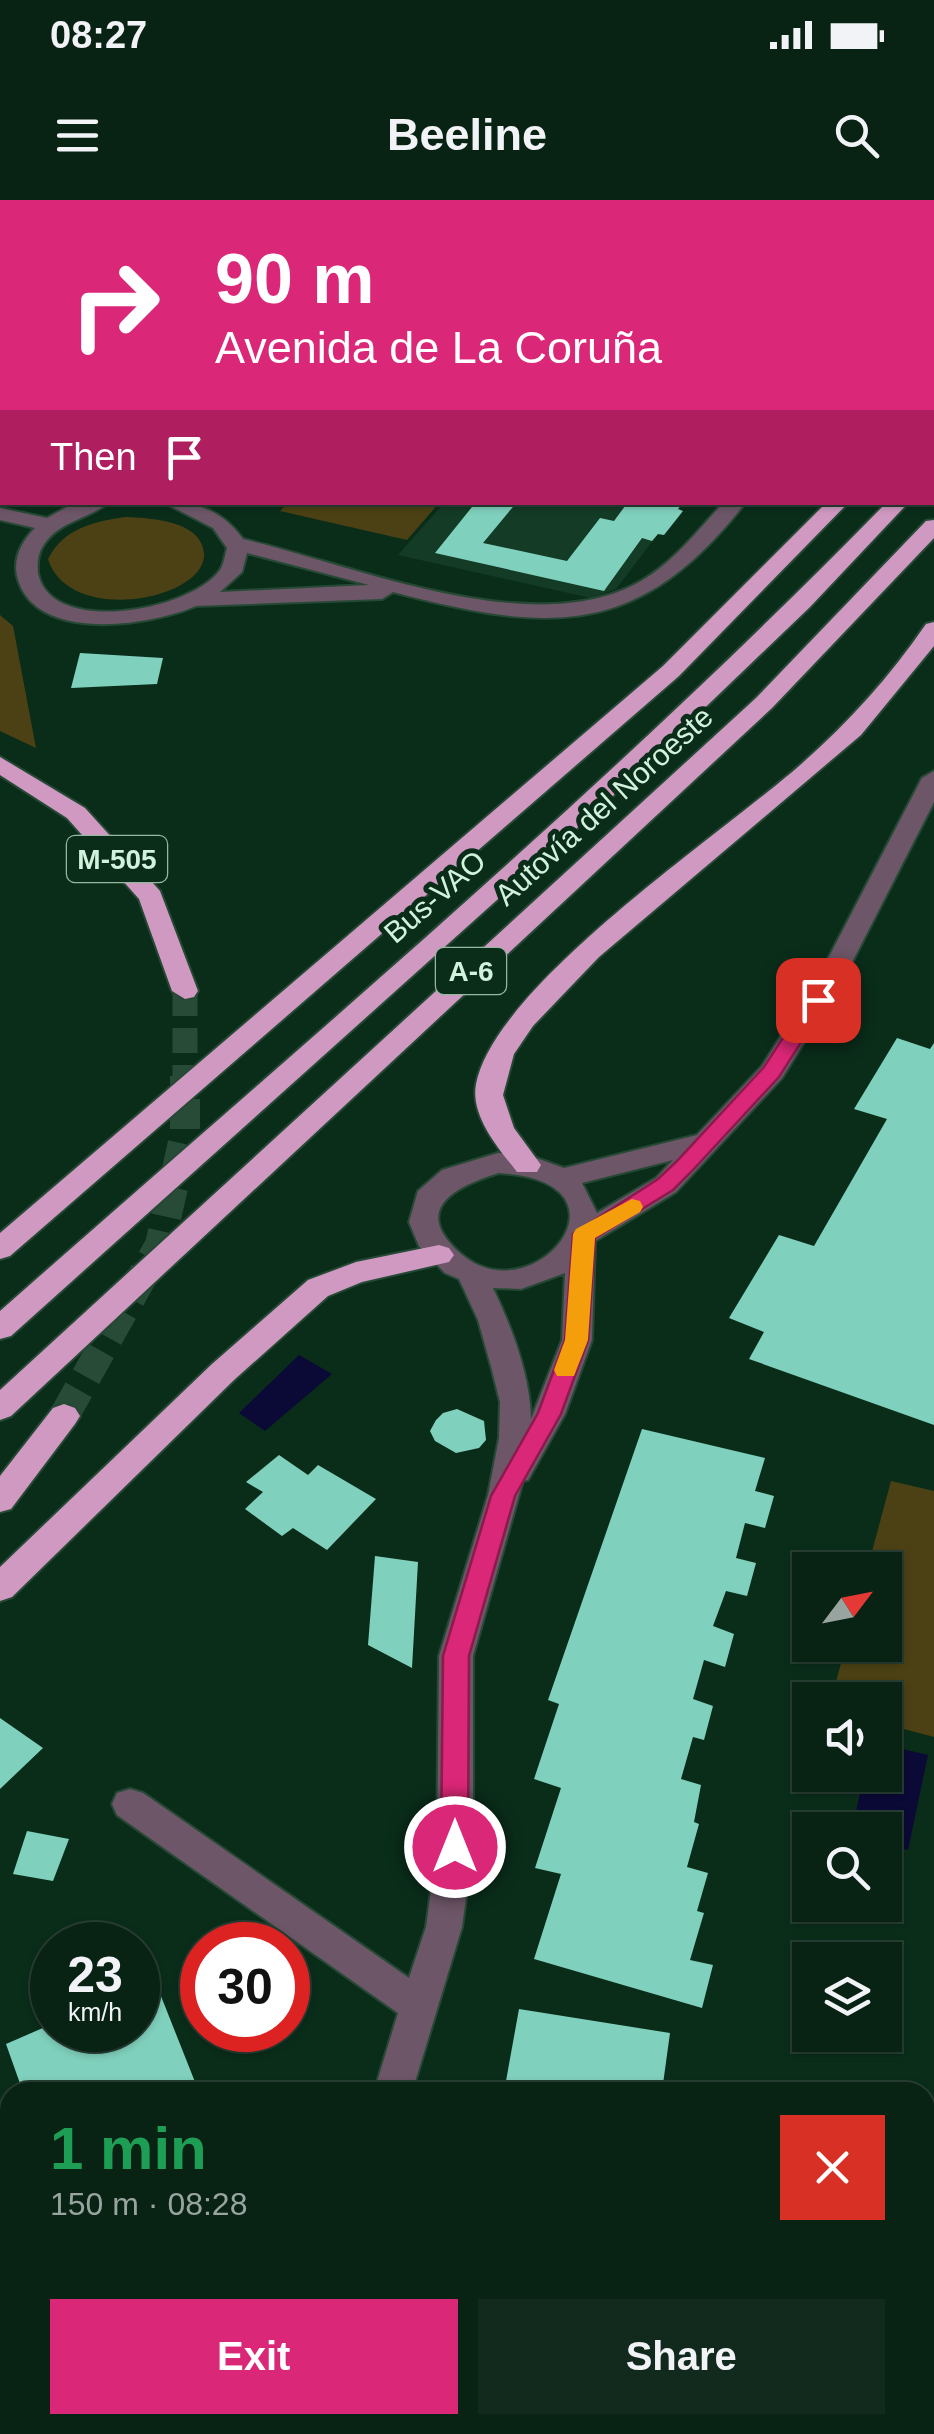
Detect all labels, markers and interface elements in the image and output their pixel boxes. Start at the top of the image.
text: 08:27 [50,14,147,56]
icon: menu [50,108,105,163]
icon: search [829,108,884,163]
text: Beeline [387,109,547,160]
icon: right [50,240,180,370]
text: 90 m [215,240,375,318]
text: Avenida de La Coruña [215,322,662,373]
icon: arrive [157,430,212,485]
text: Then [50,436,137,478]
street label: Autovía del Noroeste [489,700,719,912]
road number: M-505 [67,836,167,882]
street label: Bus-VAO [378,844,492,949]
road number: A-6 [436,948,506,994]
pin [776,958,861,1043]
icon: arrive [791,973,846,1028]
north arrow [792,1552,902,1662]
map controls [792,1552,902,2052]
button: sound [792,1682,902,1792]
position arrow [403,1795,507,1899]
button: search [792,1812,902,1922]
speed limit sign: 30 [180,1922,310,2052]
button: layers [792,1942,902,2052]
text: 23 [67,1947,123,2003]
text: km/h [68,1998,122,2026]
text: 1 min [50,2115,207,2182]
button: close [780,2115,885,2220]
text: 150 m · 08:28 [50,2186,247,2222]
button: Exit [50,2299,458,2414]
button: Share [478,2299,885,2414]

